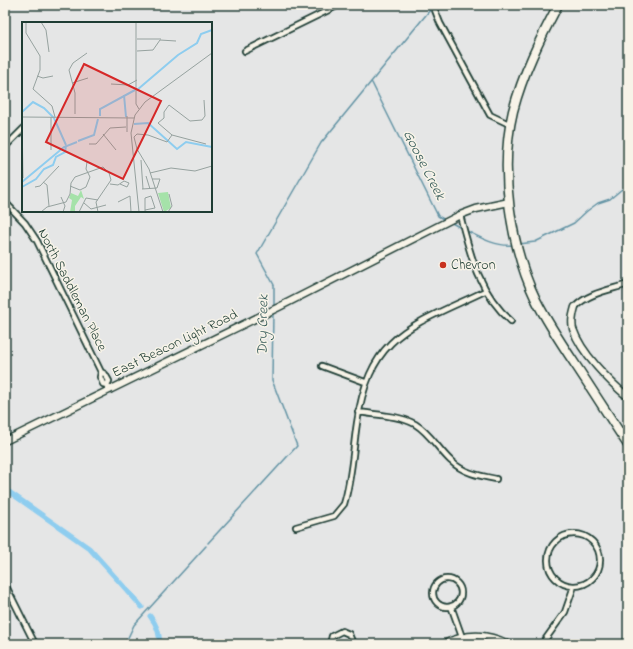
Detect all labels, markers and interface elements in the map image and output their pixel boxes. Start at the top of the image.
inset map [22,22,212,212]
water label: Goose Creek [397,126,452,205]
street label: North Saddleman Place [32,225,112,356]
place label: Chevron [451,255,496,276]
marker: Chevron [438,260,448,270]
water label: Dry Creek [251,293,276,356]
street label: East Beacon Light Road [109,304,242,384]

